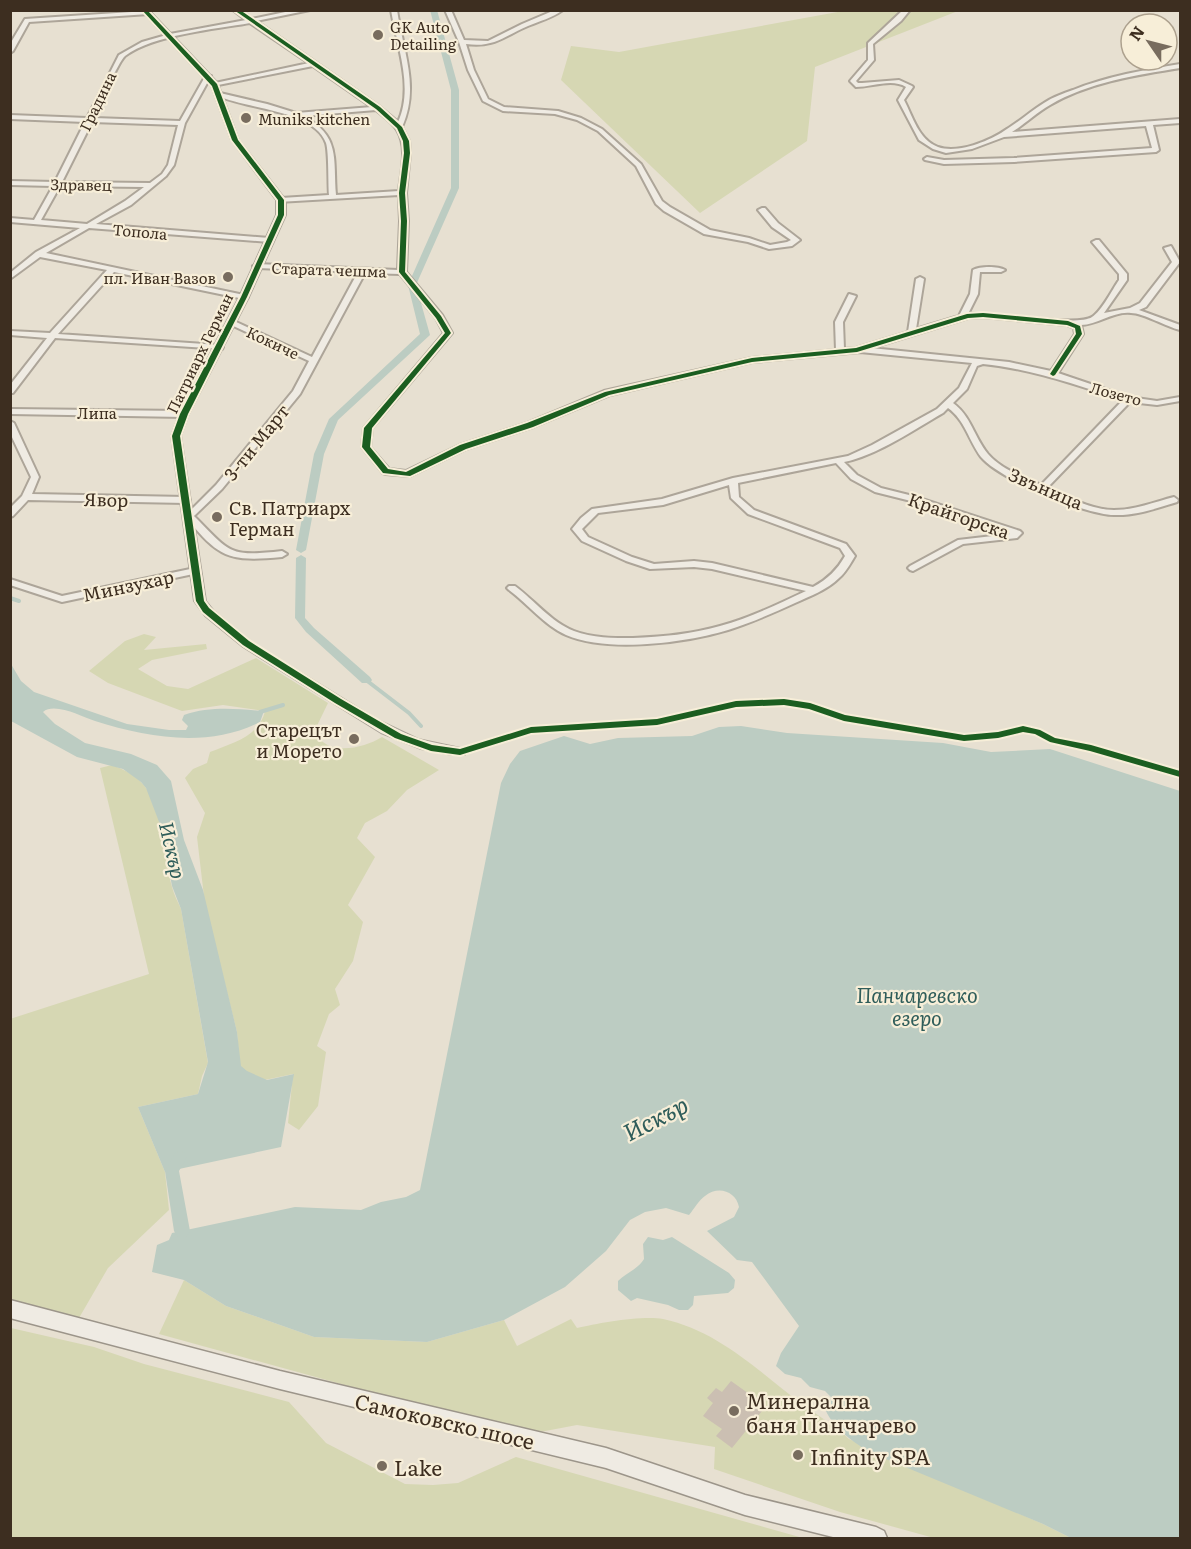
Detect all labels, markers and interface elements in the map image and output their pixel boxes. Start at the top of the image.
north arrow [1119,12,1179,72]
place label: GK Auto Detailing [390,15,457,55]
text: N [1122,20,1150,45]
marker: GK Auto Detailing [371,28,385,42]
street label: Градина [73,67,122,135]
place label: Muniks kitchen [258,107,370,130]
marker: Muniks kitchen [239,111,253,125]
street label: Здравец [50,172,112,196]
street label: Топола [112,217,169,245]
street label: Старата чешма [271,255,388,283]
place label: пл. Иван Вазов [103,266,216,289]
marker: пл. Иван Вазов [221,270,235,284]
street label: Патриарх Герман [160,289,238,417]
street label: Кокиче [243,320,303,364]
street label: Лозето [1088,375,1145,411]
street label: 3-ти Март [217,398,295,486]
street label: Липа [77,401,118,424]
street label: Звъница [1005,460,1088,516]
street label: Явор [84,485,128,513]
street label: Крайгорска [905,485,1014,545]
place label: Св. Патриарх Герман [229,494,351,542]
marker: Св. Патриарх Герман [210,510,224,524]
street label: Минзухар [80,562,176,608]
place label: Старецът и Морето [256,716,342,764]
marker: Старецът и Морето [347,732,361,746]
water label: Искър [153,819,195,881]
water label: Панчаревско езеро [856,979,978,1032]
water label: Искър [616,1086,694,1148]
street label: Самоковско шосе [352,1384,538,1456]
place label: Минерална баня Панчарево [746,1384,916,1439]
marker: Минерална баня Панчарево [727,1404,741,1418]
place label: Infinity SPA [810,1440,931,1471]
marker: Infinity SPA [791,1448,805,1462]
place label: Lake [394,1451,442,1482]
marker: Lake [375,1459,389,1473]

